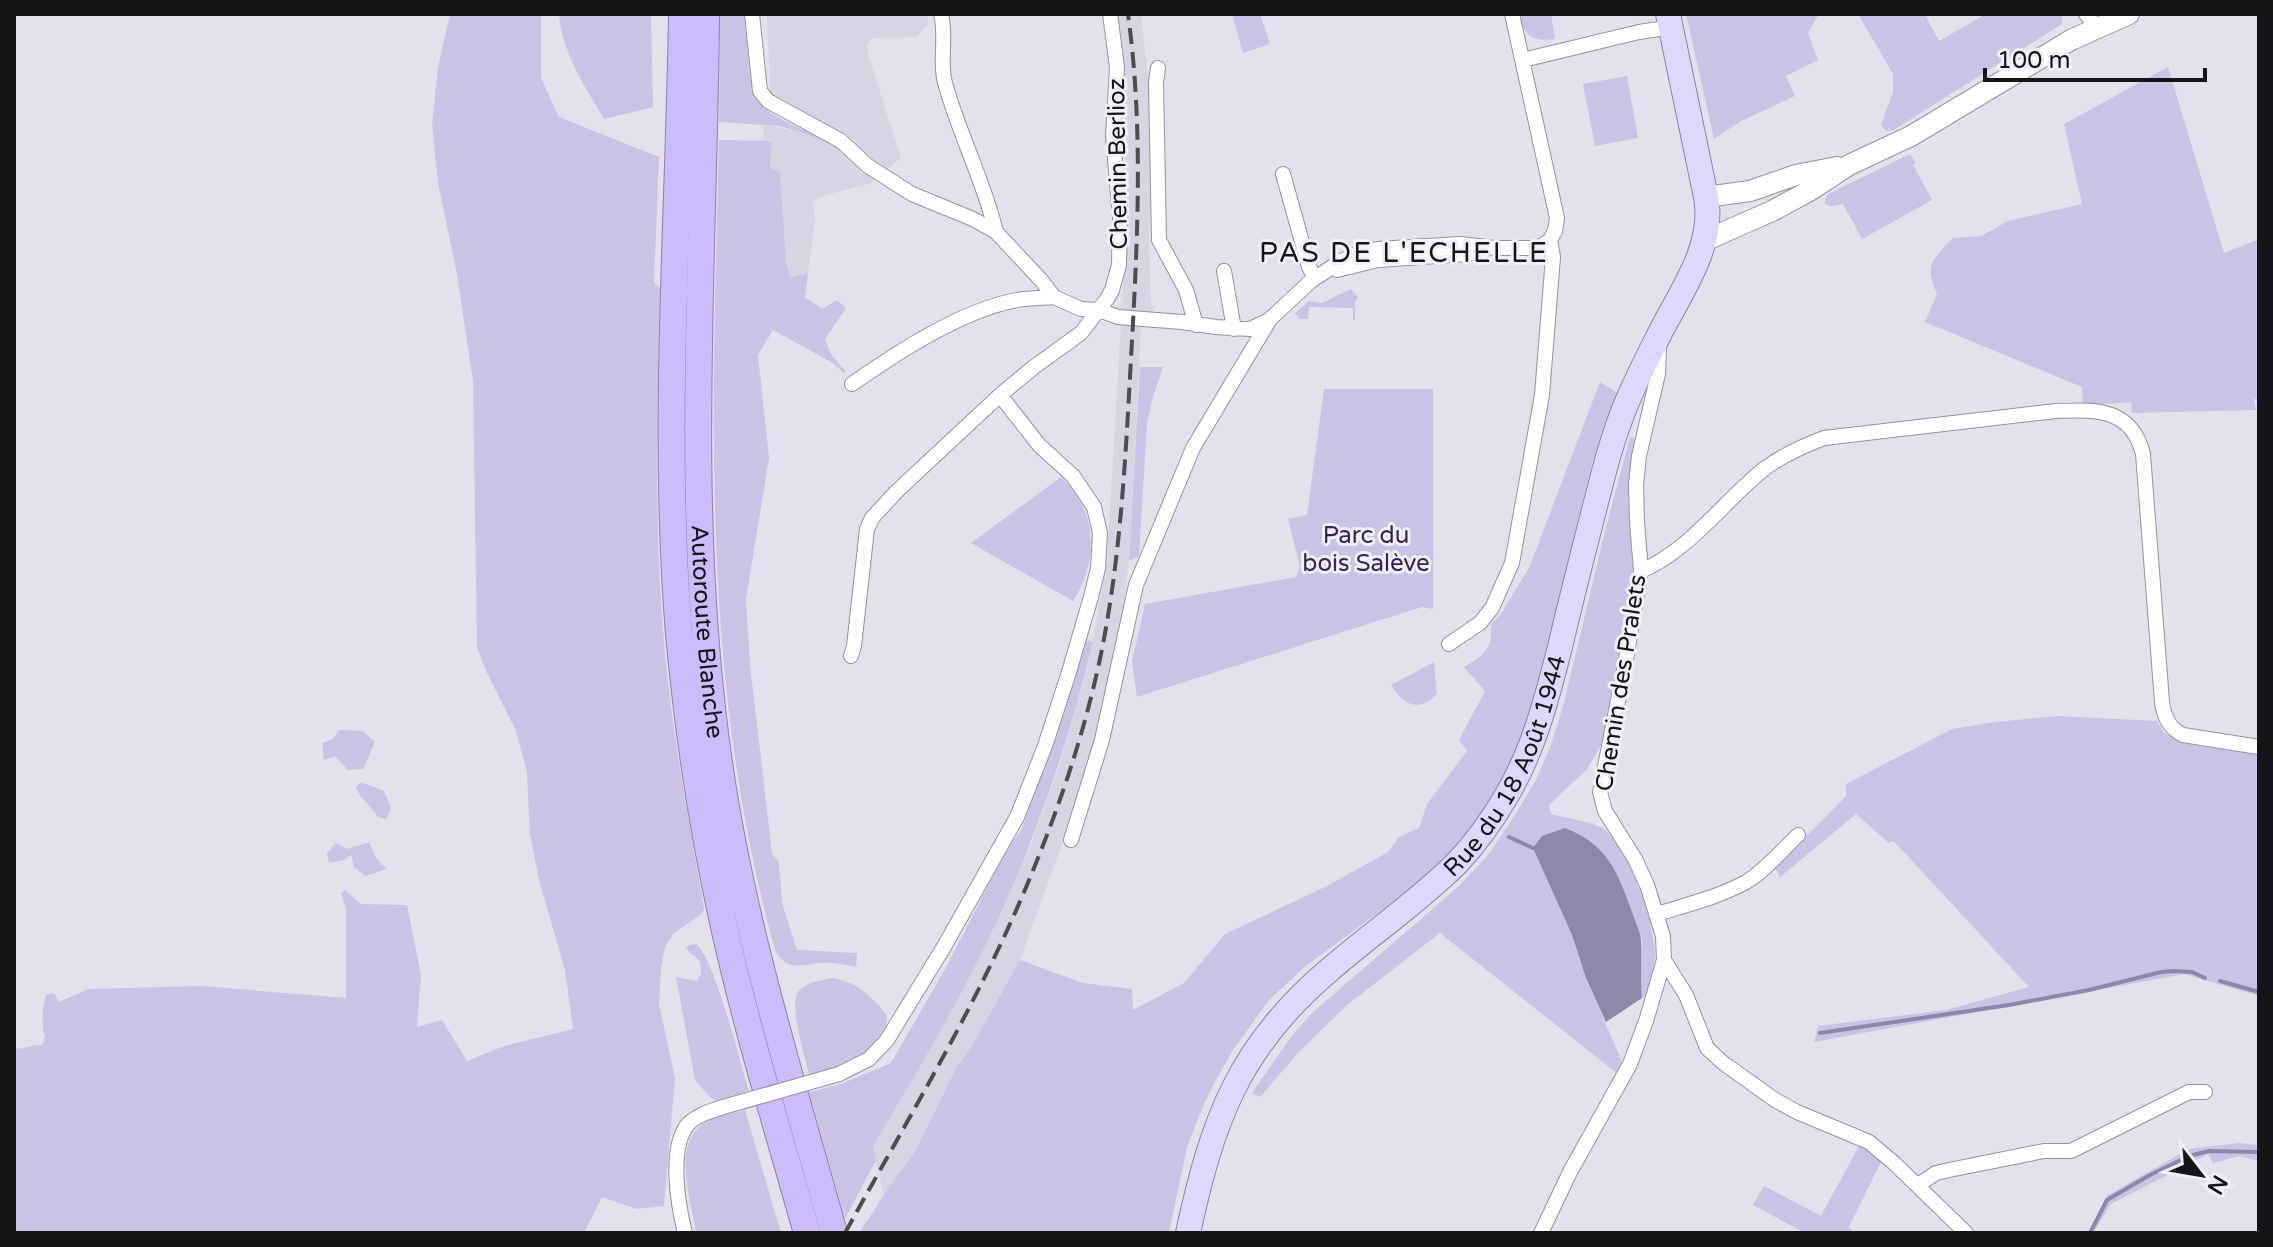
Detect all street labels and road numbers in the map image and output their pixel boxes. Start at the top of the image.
street label: Chemin Berlioz [1102,78,1134,250]
street label: Autoroute Blanche [685,524,730,740]
street label: Chemin des Pralets [1590,573,1652,793]
street label: Rue du 18 Août 1944 [1437,652,1572,883]

